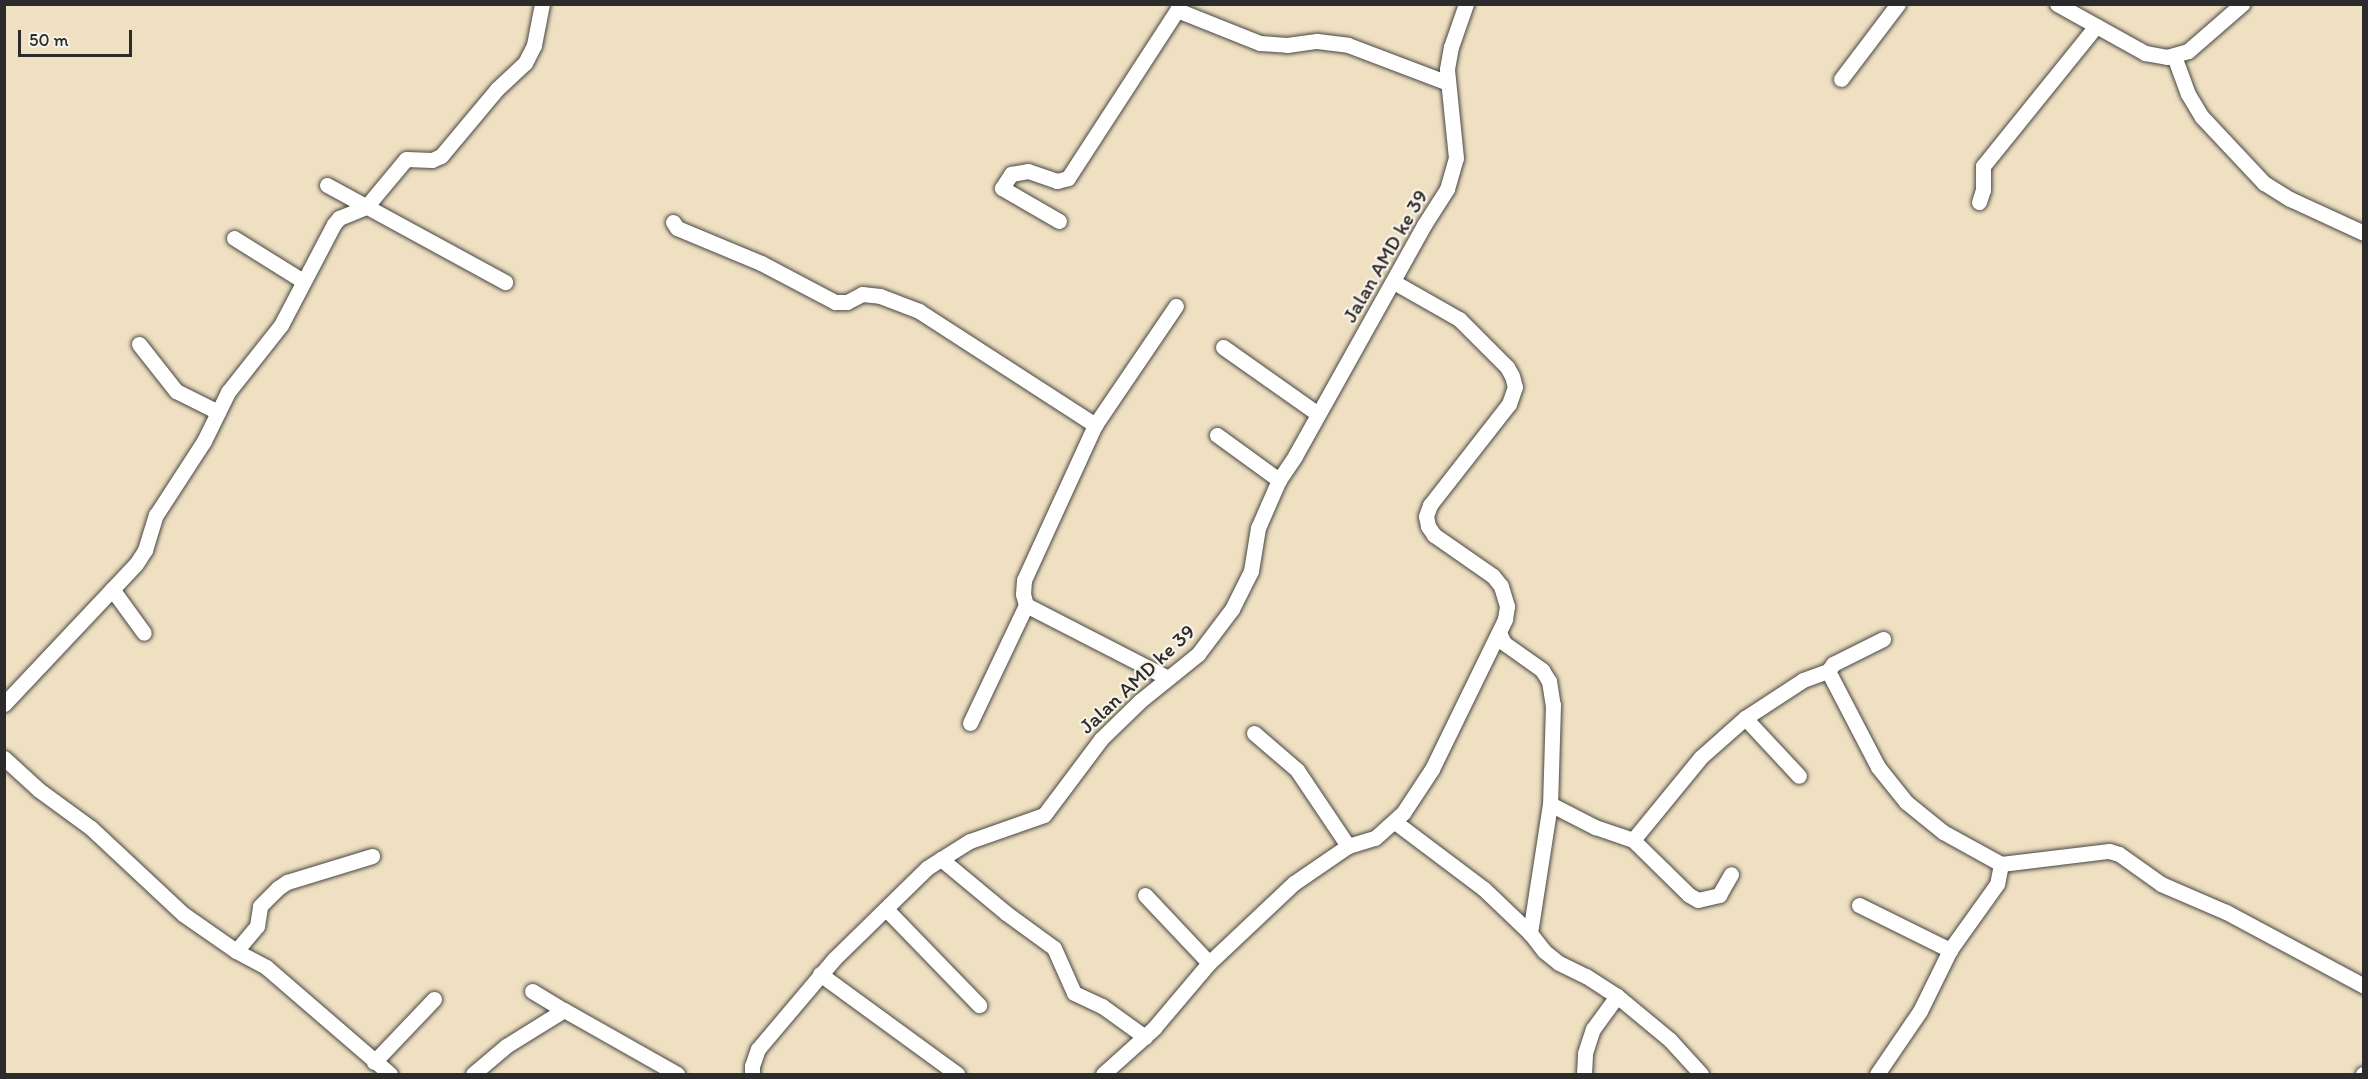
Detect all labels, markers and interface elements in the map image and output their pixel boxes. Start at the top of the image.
scale bar [21,18,135,56]
text: 50 m [29,29,69,51]
street label: Jalan AMD ke 39 [1337,185,1433,327]
street label: Jalan AMD ke 39 [1074,619,1200,739]

